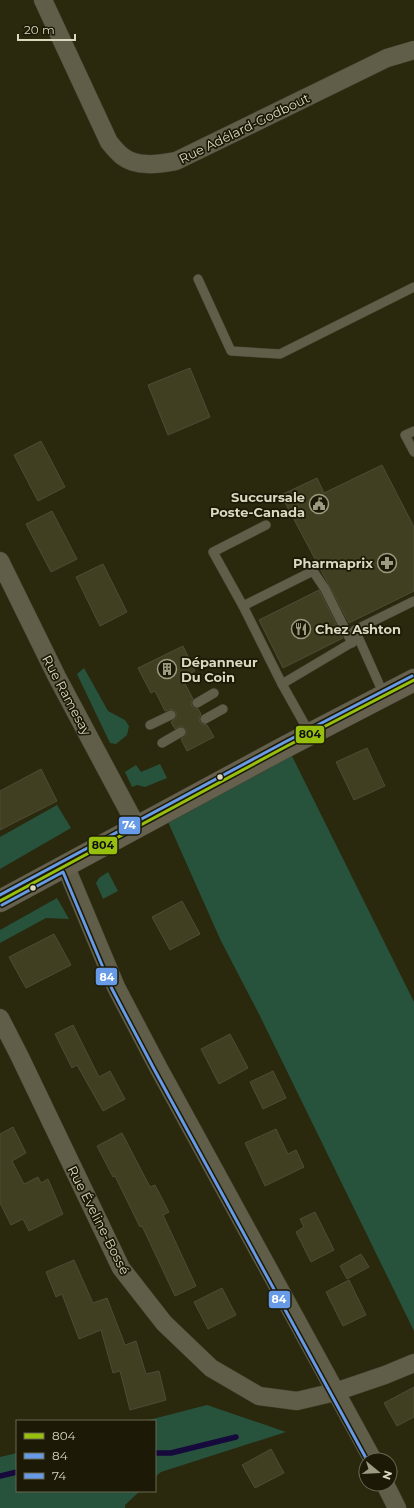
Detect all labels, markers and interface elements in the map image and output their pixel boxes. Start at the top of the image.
scale bar [18,16,75,42]
text: 20 m [24,22,55,37]
street label: Rue Adélard-Godbout [176,89,312,167]
place label: Succursale Poste-Canada [210,489,305,520]
public building icon: Succursale Poste-Canada [308,493,330,515]
pharmacy icon: Pharmaprix [376,552,398,574]
place label: Pharmaprix [293,555,373,571]
restaurant icon: Chez Ashton [290,618,312,640]
place label: Chez Ashton [315,621,401,637]
street label: Rue Ramesay [39,652,95,739]
place label: Dépanneur Du Coin [181,654,258,685]
building icon: Dépanneur Du Coin [156,658,178,680]
line badge: 804 [295,725,325,744]
text: 804 [299,727,322,741]
unlabelled marker [215,772,225,782]
line badge: 74 [118,816,141,835]
text: 74 [122,818,136,832]
line badge: 804 [88,836,118,855]
text: 804 [92,838,115,852]
unlabelled marker [28,883,38,893]
line badge: 84 [95,967,118,986]
text: 84 [100,970,115,984]
street label: Rue Éveline-Bossé [65,1163,133,1277]
line badge: 84 [268,1290,291,1309]
text: 84 [272,1292,287,1306]
legend [16,1420,156,1492]
text: 804 [52,1428,76,1443]
text: 84 [52,1448,68,1463]
north arrow [358,1452,398,1492]
text: 74 [52,1468,66,1483]
text: N [379,1469,396,1481]

